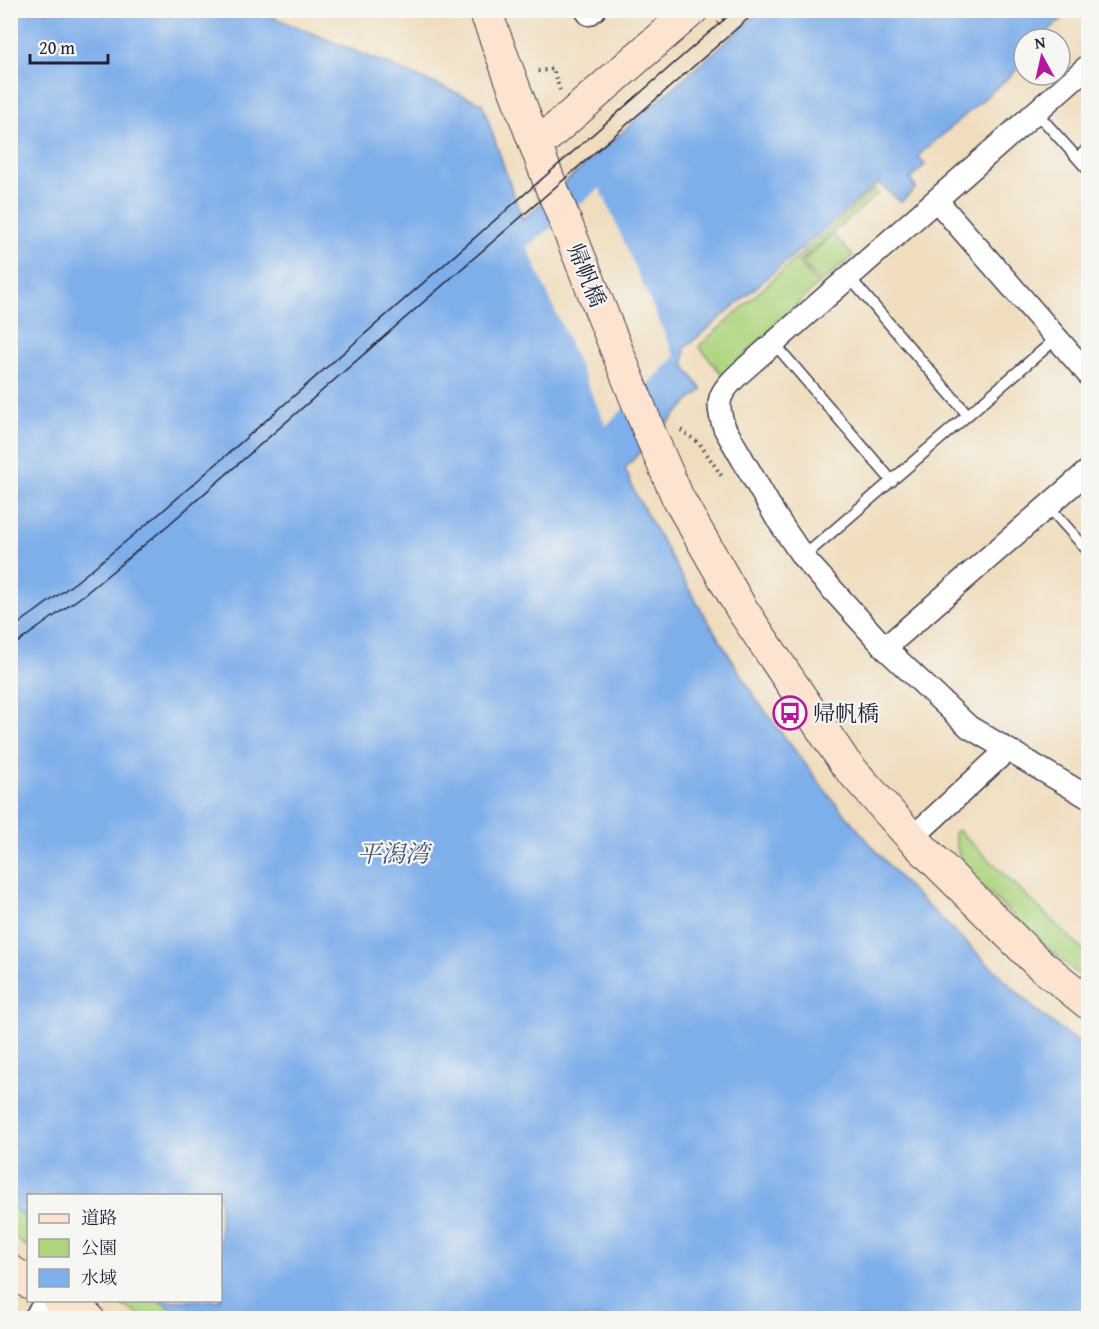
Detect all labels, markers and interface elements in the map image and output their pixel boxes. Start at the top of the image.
scale bar [30,27,108,65]
north arrow [1012,27,1072,87]
text: N [1033,29,1047,55]
text: 20 m [39,34,75,61]
street label: 帰帆橋 [560,238,614,312]
bus stop icon: 帰帆橋 [772,695,808,731]
place label: 帰帆橋 [813,697,879,729]
water label: 平潟湾 [357,836,433,871]
legend [27,1194,222,1302]
text: 道路 [81,1204,117,1231]
text: 公園 [81,1234,117,1261]
text: 水域 [81,1264,117,1291]

